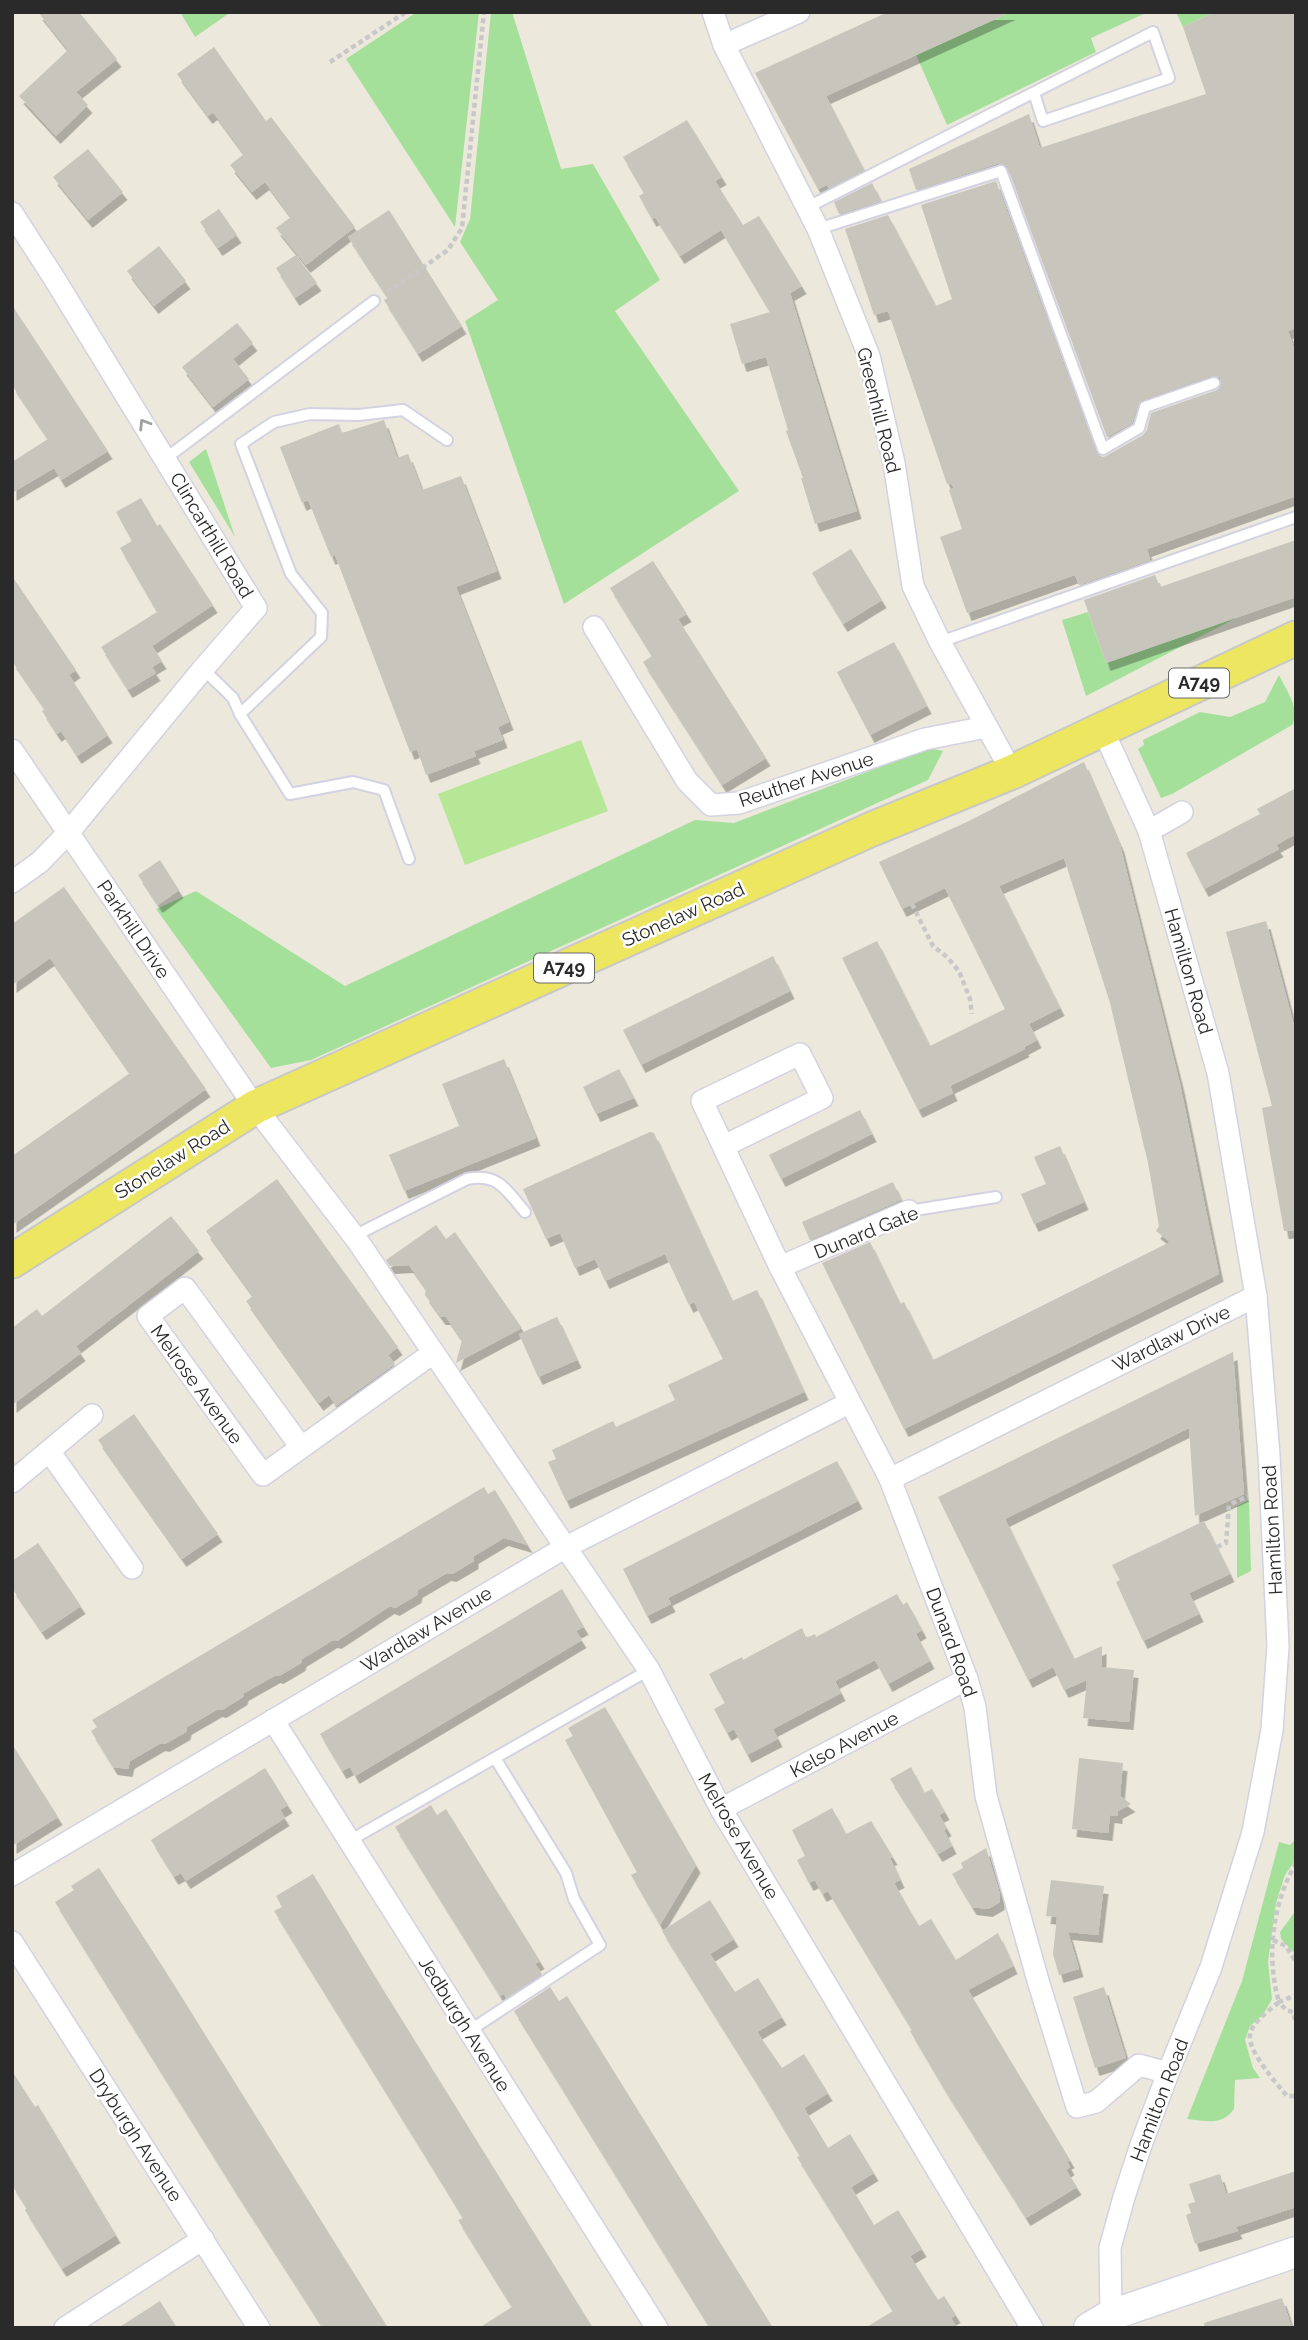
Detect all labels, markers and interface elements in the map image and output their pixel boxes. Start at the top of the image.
street label: Greenhill Road [853,345,905,475]
one-way arrow [139,419,152,432]
street label: Clincarthill Road [166,468,258,602]
road number: A749 [1169,668,1229,698]
street label: Reuther Avenue [736,747,876,811]
street label: Parkhill Drive [93,876,175,982]
street label: Stonelaw Road [618,877,748,951]
street label: Hamilton Road [1161,905,1217,1037]
road number: A749 [534,953,594,982]
street label: Stonelaw Road [110,1115,234,1203]
street label: Dunard Gate [811,1201,921,1263]
street label: Wardlaw Drive [1109,1300,1233,1376]
street label: Melrose Avenue [146,1320,248,1448]
street label: Hamilton Road [1258,1464,1286,1596]
street label: Wardlaw Avenue [357,1581,495,1677]
street label: Dunard Road [922,1584,982,1700]
street label: Kelso Avenue [786,1706,902,1782]
street label: Melrose Avenue [694,1769,784,1903]
street label: Jedburgh Avenue [415,1952,515,2096]
street label: Hamilton Road [1125,2035,1193,2165]
street label: Dryburgh Avenue [85,2065,187,2205]

